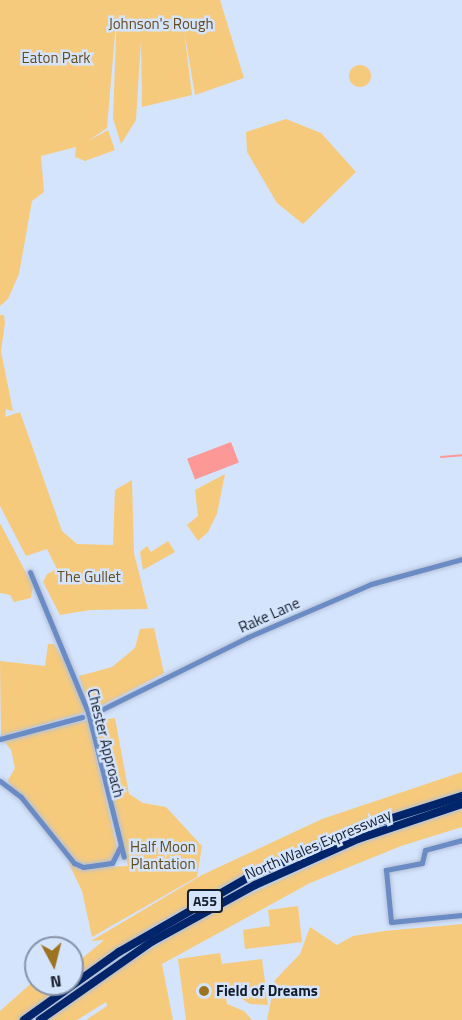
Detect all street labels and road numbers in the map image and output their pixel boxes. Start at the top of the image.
street label: Rake Lane [236,594,302,636]
street label: Chester Approach [84,687,128,799]
street label: North Wales Expressway [242,805,394,883]
road number: A55 [186,890,224,912]

